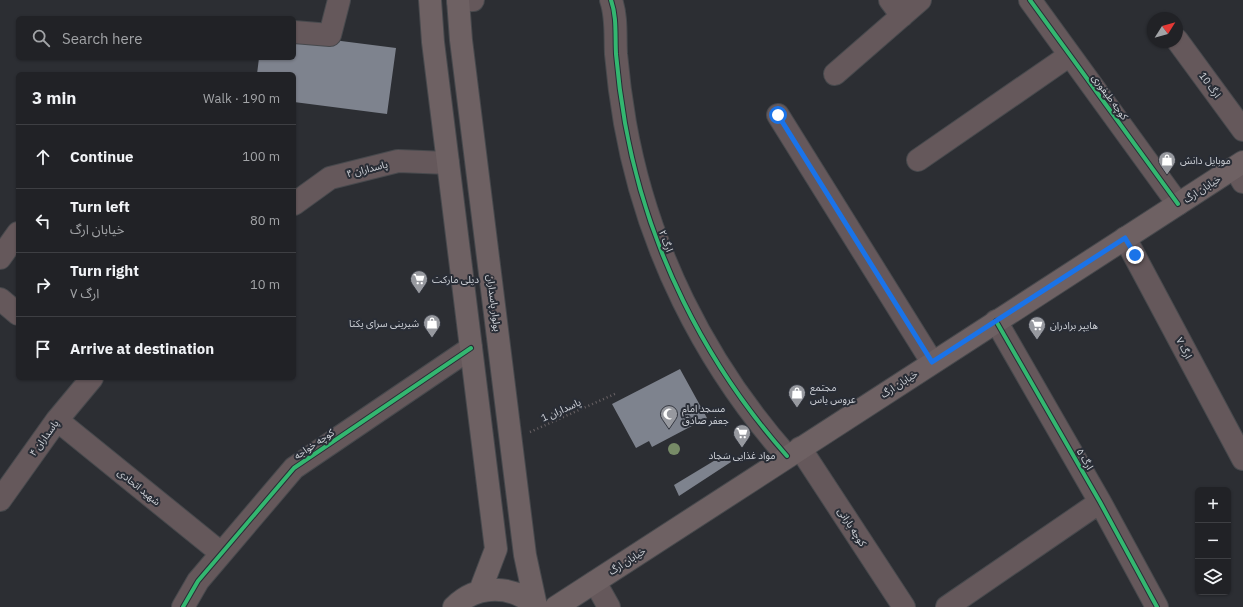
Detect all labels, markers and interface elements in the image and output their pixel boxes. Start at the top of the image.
north arrow [1147,12,1183,48]
search box [16,16,296,60]
icon: search [30,27,52,49]
text: Search here [62,29,142,48]
street label: ارگ 10 [1196,70,1224,100]
street label: کوچه طیفوری [1089,72,1131,123]
text: 3 min [32,87,76,109]
text: Walk · 190 m [203,90,280,107]
route start [769,106,787,124]
icon: ahead [32,146,54,168]
text: Continue [70,147,134,166]
text: 100 m [242,148,280,165]
shop icon: موبایل دانش [1157,150,1177,175]
place label: موبایل دانش [1180,154,1231,167]
street label: پاسداران ۴ [345,158,389,180]
street label: خیابان ارگ [1181,172,1223,206]
text: Turn left [70,197,130,216]
icon: left [32,210,54,232]
text: 80 m [250,212,280,229]
text: خیابان ارگ [70,221,124,238]
street label: ارگ ۲ [656,228,676,254]
route end [1126,246,1144,264]
text: Turn right [70,261,139,280]
supermarket icon: دیلی مارکت [409,269,429,294]
place label: دیلی مارکت [432,273,479,286]
icon: right [32,274,54,296]
street label: بولوار پاسداران [484,274,504,333]
text: 10 m [250,276,280,293]
text: ارگ ۷ [70,285,99,302]
shop icon: شیرینی سرای یکتا [422,313,442,338]
supermarket icon: هایپر برادران [1027,315,1047,340]
place label: شیرینی سرای یکتا [349,317,419,330]
place label: هایپر برادران [1050,319,1098,332]
street label: ارگ ۷ [1173,335,1195,361]
icon: arrive [32,338,54,360]
text: Arrive at destination [70,339,214,358]
street label: خیابان ارگ [878,367,920,401]
place label: مجتمع عروس یاس [810,381,856,406]
shop icon: مجتمع عروس یاس [787,383,807,408]
street label: پاسداران 1 [539,395,583,425]
place label: مسجد امام جعفر صادق [682,402,729,427]
mosque icon: مسجد امام جعفر صادق [659,404,679,429]
street label: پاسداران ۴ [26,417,62,459]
supermarket icon: مواد غذایی سجاد [732,423,752,448]
street label: کوچه خواجه [291,425,337,462]
street label: ارگ ۵ [1074,446,1096,472]
place label: مواد غذایی سجاد [709,449,775,462]
street label: شهید اتحادی [115,466,163,508]
map controls [1195,487,1231,595]
button: + [1195,487,1231,523]
street label: کوچه بارانی [835,505,870,549]
button: − [1195,523,1231,559]
street label: خیابان ارگ [606,544,648,578]
button: layers [1195,559,1231,595]

